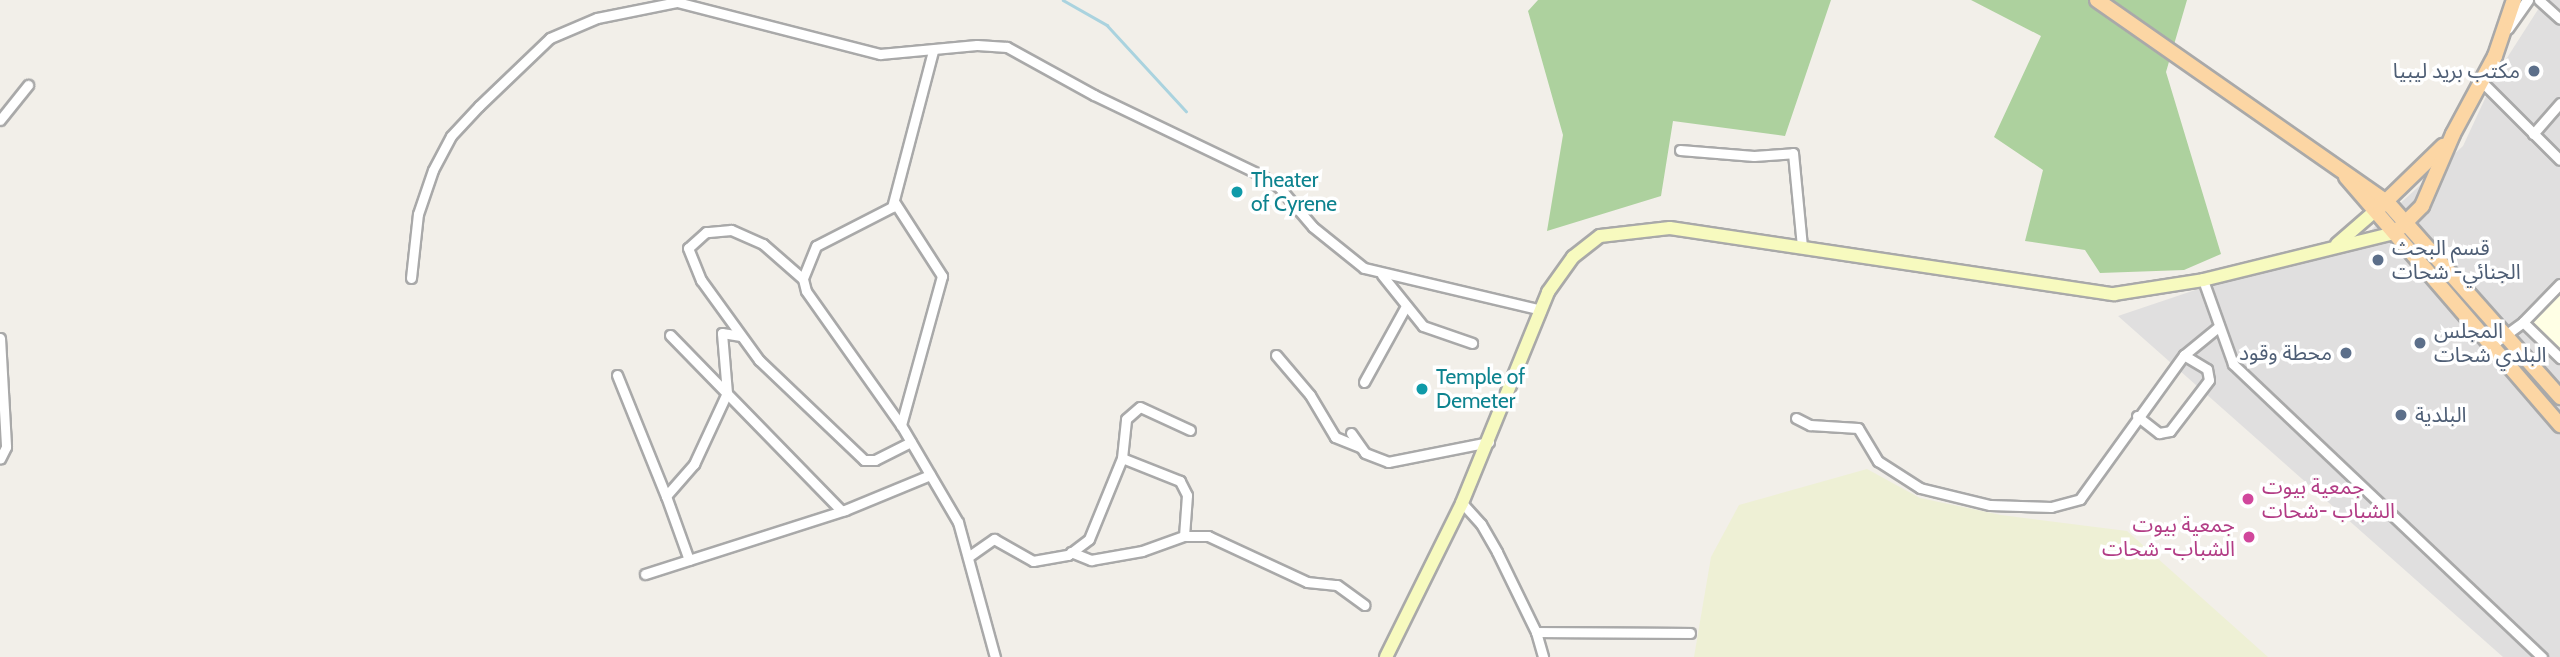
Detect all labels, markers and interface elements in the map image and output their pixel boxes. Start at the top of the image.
place label: مكتب بريد ليبيا [2393,58,2520,84]
marker: مكتب بريد ليبيا [2526,63,2542,79]
place label: Theater of Cyrene [1251,167,1337,217]
marker: Theater of Cyrene [1229,184,1245,200]
place label: قسم البحث الجنائي- شحات [2392,235,2521,285]
marker: قسم البحث الجنائي- شحات [2370,252,2386,268]
place label: المجلس البلدي شحات [2434,318,2547,368]
marker: المجلس البلدي شحات [2412,335,2428,351]
place label: محطة وقود [2239,340,2332,366]
marker: محطة وقود [2338,345,2354,361]
place label: Temple of Demeter [1436,364,1525,414]
marker: Temple of Demeter [1414,381,1430,397]
place label: البلدية [2415,402,2467,428]
marker: البلدية [2393,407,2409,423]
place label: جمعية بيوت الشباب -شحات [2262,474,2395,524]
marker: جمعية بيوت الشباب -شحات [2240,491,2256,507]
place label: جمعية بيوت الشباب- شحات [2102,512,2235,562]
marker: جمعية بيوت الشباب- شحات [2241,529,2257,545]

